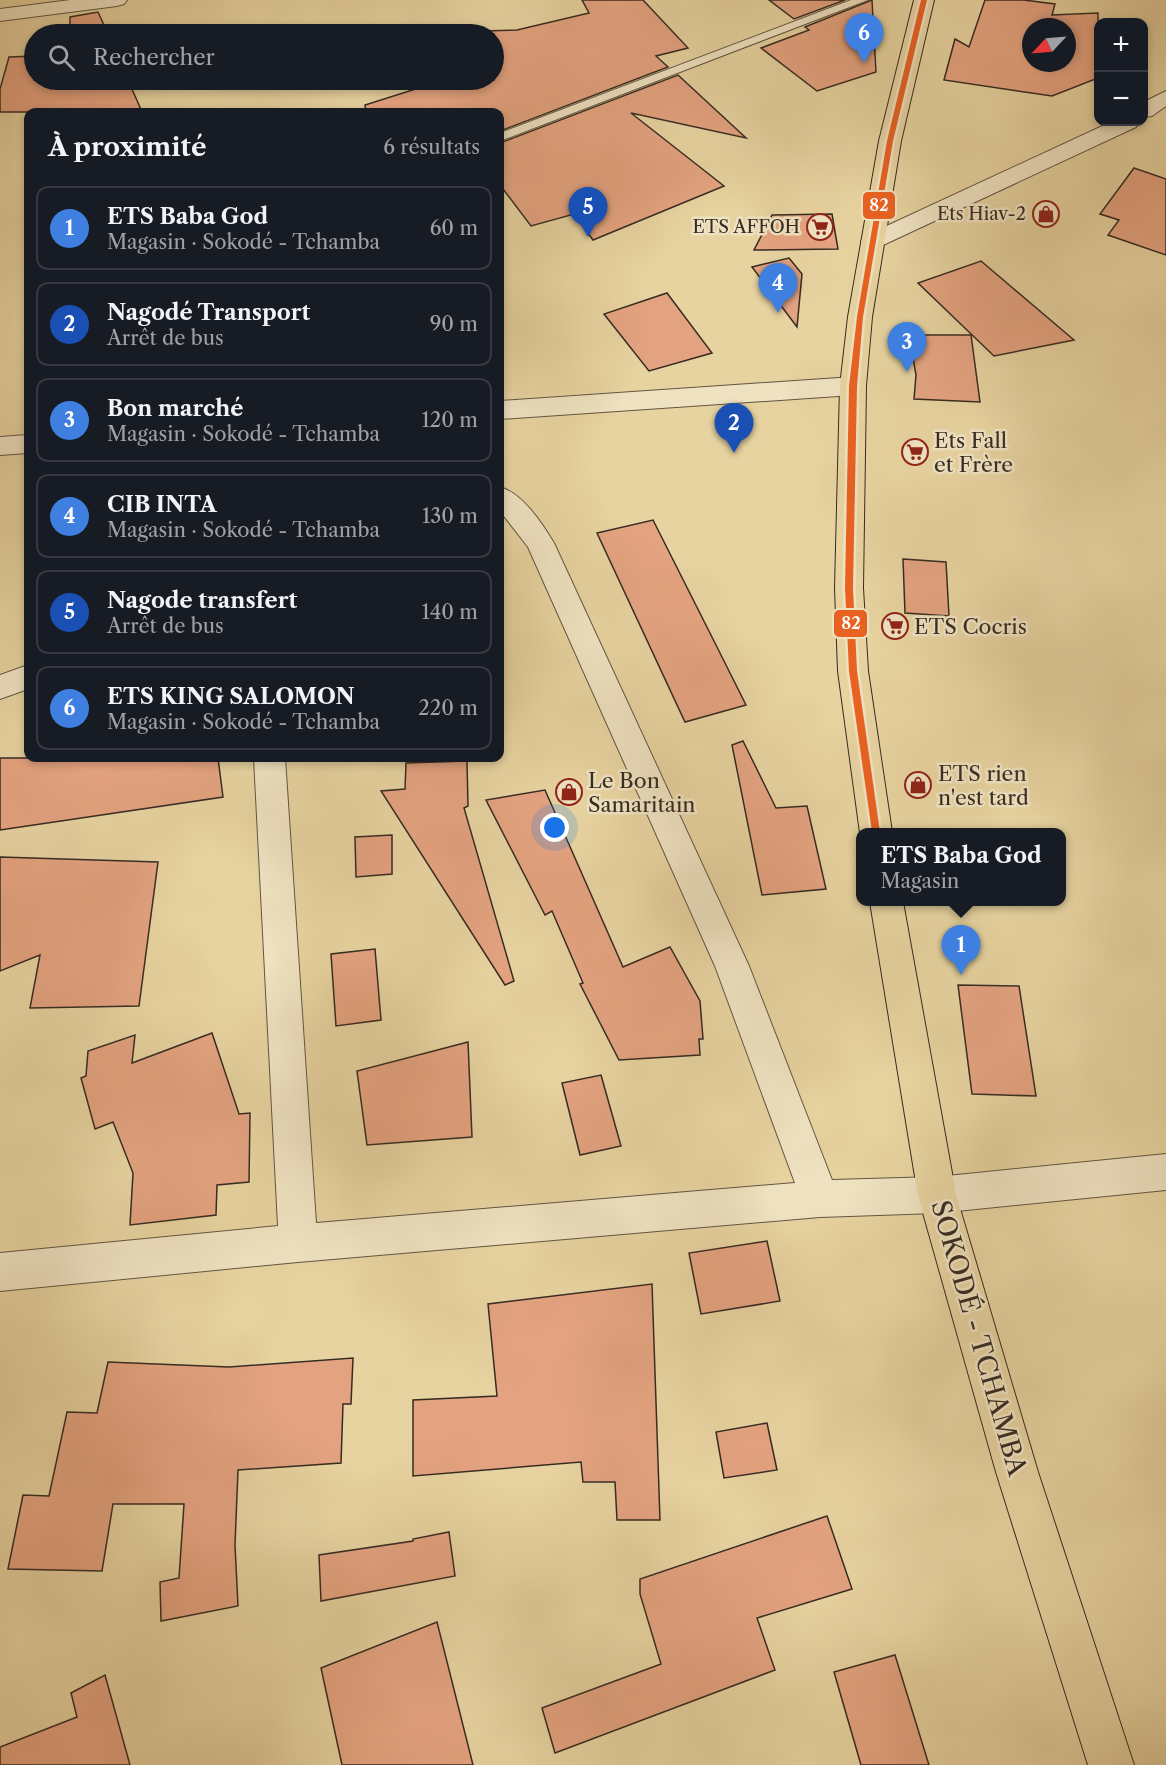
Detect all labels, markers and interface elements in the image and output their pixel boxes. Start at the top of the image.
pin: 6 [844,14,884,63]
north arrow [1022,18,1076,72]
map controls [1094,18,1148,126]
button: + [1094,18,1148,72]
search box [24,24,504,90]
icon: search [45,41,78,74]
text: Rechercher [93,44,215,71]
button: − [1094,72,1148,126]
text: À proximité [48,131,207,163]
text: 6 résultats [383,135,480,159]
pin: 5 [568,188,608,237]
line badge: 82 [862,191,896,220]
text: 82 [869,195,889,215]
shop icon: Ets Hiav-2 [1031,199,1061,229]
text: ETS Baba God [107,203,268,230]
place label: Ets Hiav-2 [937,203,1026,225]
supermarket icon: ETS AFFOH [805,212,835,242]
text: 1 [65,216,74,240]
text: 60 m [430,216,478,240]
place label: ETS AFFOH [692,216,800,238]
text: Magasin · Sokodé - Tchamba [107,230,380,254]
pin: 4 [758,264,798,313]
text: Nagodé Transport [107,299,310,326]
text: 2 [64,312,75,336]
text: 90 m [430,312,478,336]
pin: 3 [888,322,926,372]
text: Arrêt de bus [107,326,224,350]
text: Bon marché [107,395,243,422]
pin: 2 [714,404,754,453]
text: 3 [64,408,75,432]
text: 120 m [421,408,478,432]
text: Magasin · Sokodé - Tchamba [107,422,380,446]
place label: Ets Fall et Frère [934,428,1013,477]
supermarket icon: Ets Fall et Frère [900,437,930,467]
text: CIB INTA [107,491,217,518]
text: 4 [64,504,75,528]
text: 130 m [422,504,478,528]
text: Magasin · Sokodé - Tchamba [107,518,380,542]
text: Nagode transfert [107,587,297,614]
text: 5 [64,600,75,624]
text: 140 m [421,600,478,624]
line badge: 82 [833,609,868,638]
supermarket icon: ETS Cocris [880,611,910,641]
text: 82 [841,613,861,633]
text: Arrêt de bus [107,614,224,638]
place label: ETS Cocris [914,614,1027,639]
text: ETS KING SALOMON [107,683,355,710]
text: 6 [64,696,75,720]
text: 220 m [418,696,478,720]
text: Magasin · Sokodé - Tchamba [107,710,380,734]
place label: ETS rien n'est tard [938,761,1029,810]
place label: Le Bon Samaritain [588,768,695,817]
shop icon: ETS rien n'est tard [903,770,933,800]
shop icon: Le Bon Samaritain [554,777,584,807]
your location [540,813,569,842]
popup [856,828,1066,906]
text: ETS Baba God [880,842,1042,869]
text: Magasin [880,869,959,893]
pin: 1 [942,926,980,975]
street label: SOKODÉ - TCHAMBA [924,1197,1034,1480]

